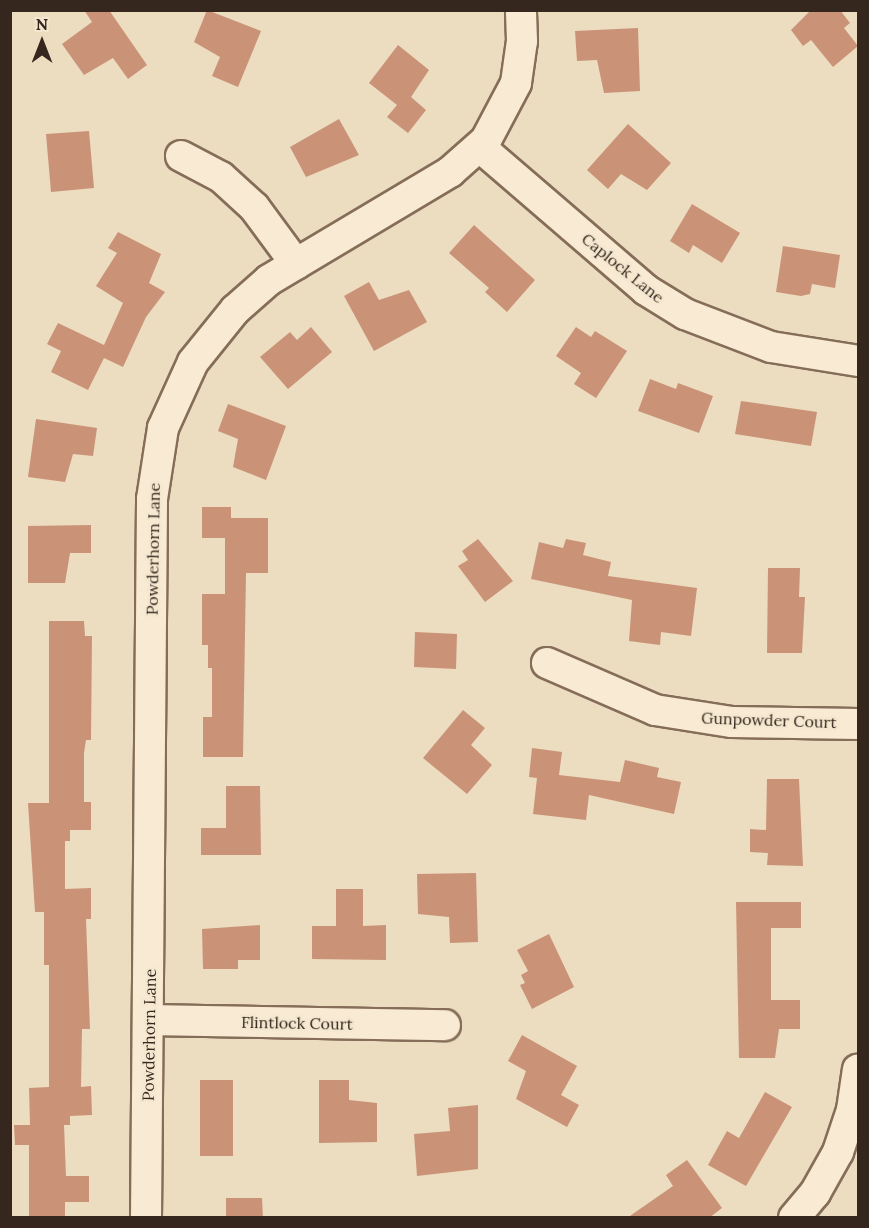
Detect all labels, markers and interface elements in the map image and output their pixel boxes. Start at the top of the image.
north arrow [12,12,72,72]
text: N [36,14,48,34]
street label: Caplock Lane [578,229,668,307]
street label: Powderhorn Lane [142,483,164,615]
street label: Gunpowder Court [701,708,837,732]
street label: Powderhorn Lane [138,969,160,1101]
street label: Flintlock Court [241,1012,353,1034]

